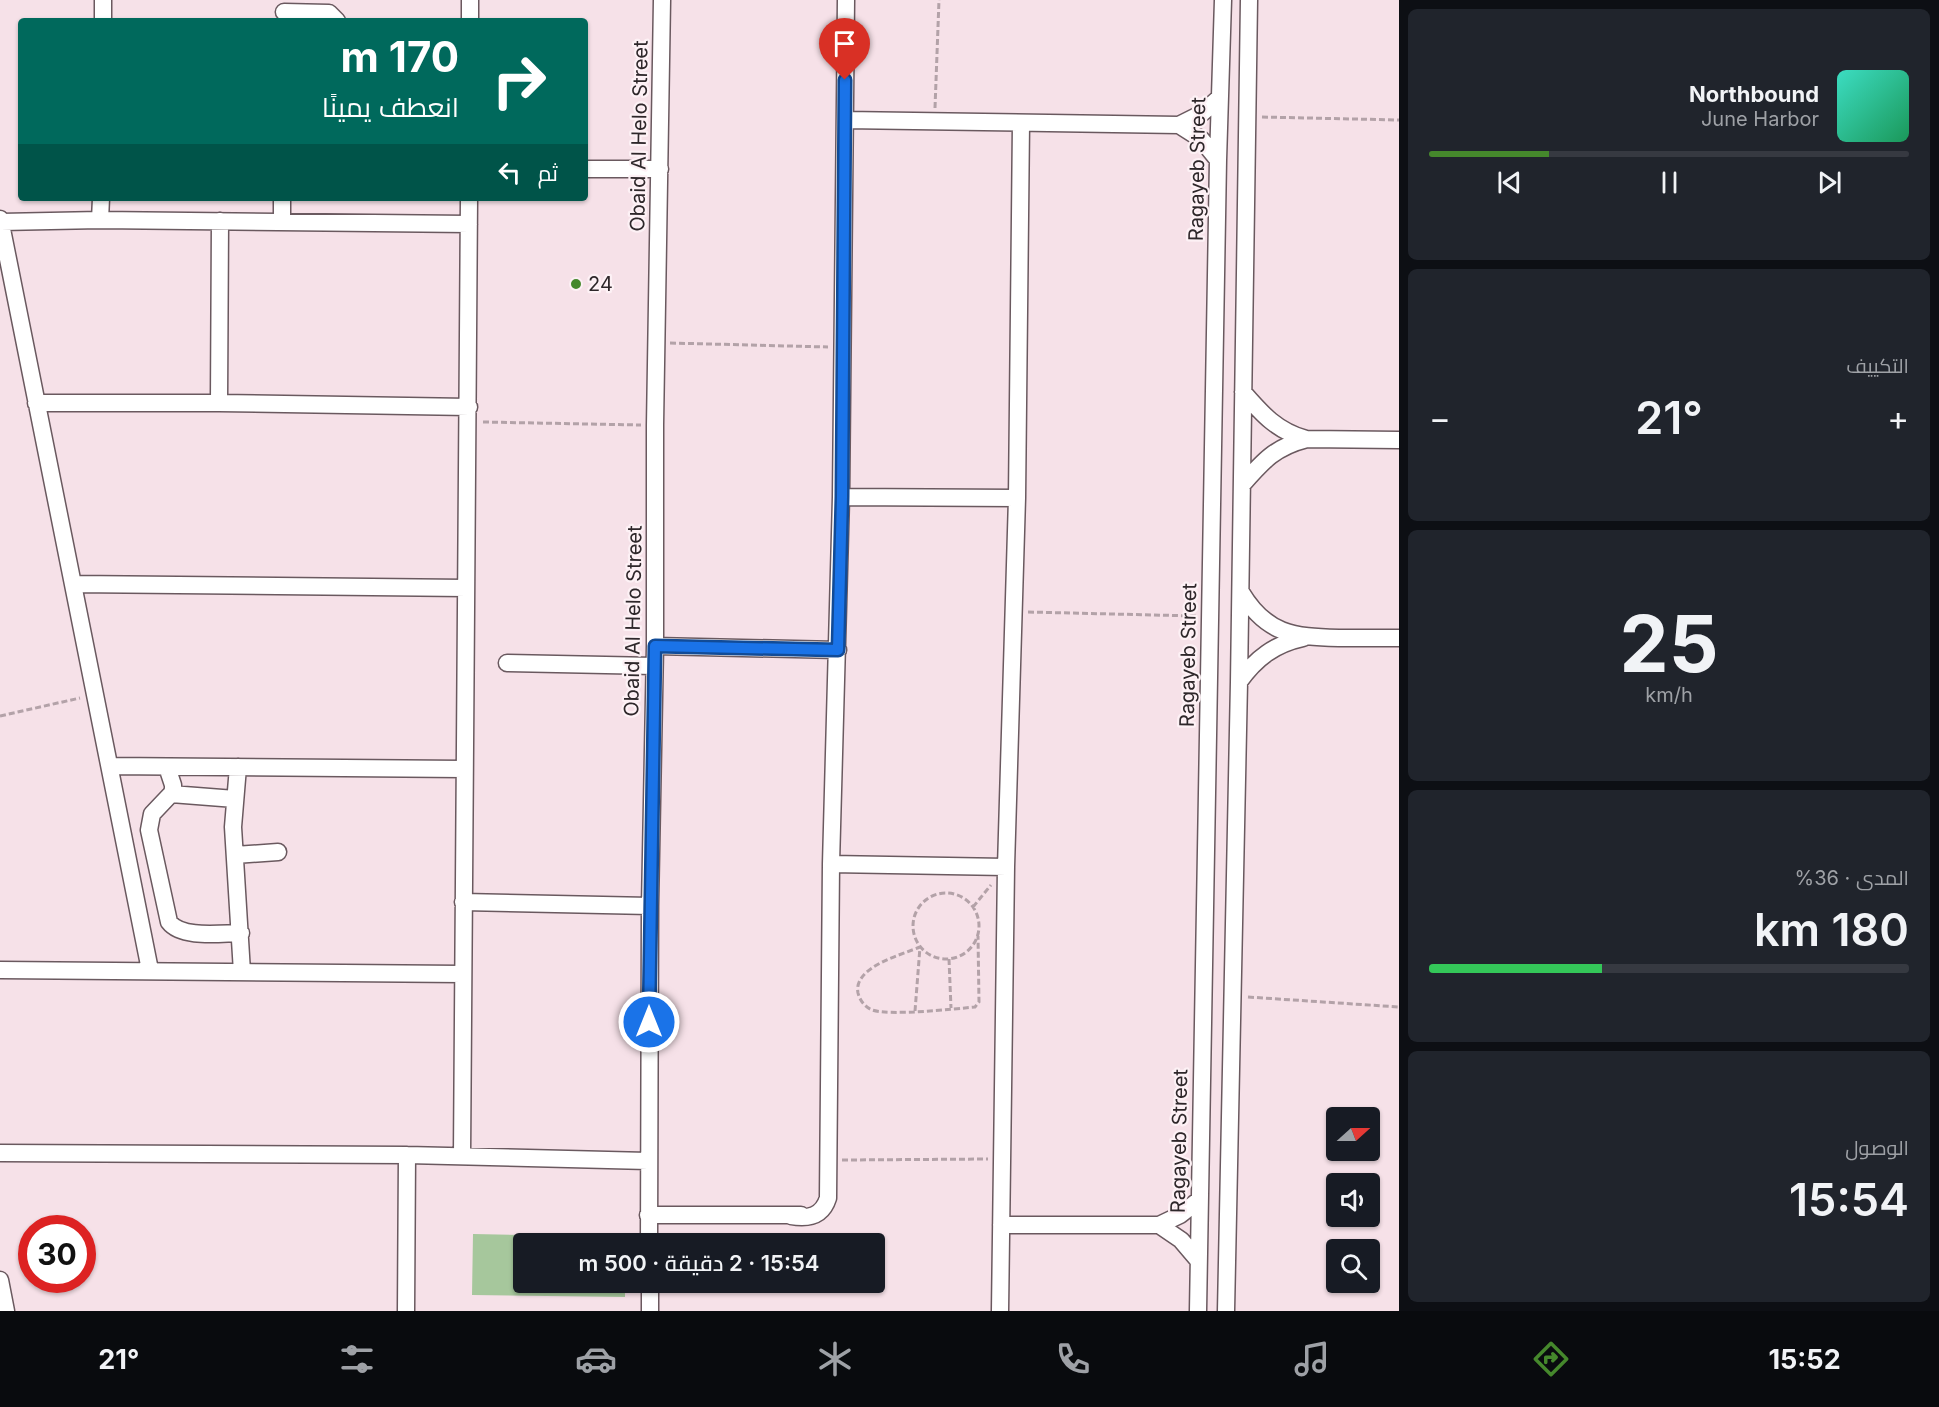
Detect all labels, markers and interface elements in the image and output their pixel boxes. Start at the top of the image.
pin [819,18,870,80]
icon: arrive [828,27,861,60]
text: 170 m [341,31,459,82]
street label: Obaid Al Helo Street [625,40,653,232]
icon: right [480,42,558,120]
text: Northbound [1689,81,1819,107]
text: انعطف يمينًا [322,91,459,124]
street label: Ragayeb Street [1184,96,1210,241]
text: June Harbor [1701,107,1819,131]
icon: left [493,156,526,189]
text: ثم [538,160,558,186]
icon: previous [1493,166,1526,199]
icon: pause [1653,166,1686,199]
icon: next [1813,166,1846,199]
place label: 24 [588,272,613,296]
marker: 24 [569,277,583,291]
text: التكييف [1846,354,1909,378]
text: 21° [1635,390,1703,445]
text: − [1429,398,1451,438]
text: + [1887,398,1909,438]
street label: Obaid Al Helo Street [619,525,647,717]
street label: Ragayeb Street [1175,582,1201,727]
text: 25 [1620,596,1719,691]
text: km/h [1645,683,1693,707]
text: المدى · 36% [1795,866,1909,890]
text: 180 km [1754,902,1909,957]
position arrow [617,990,681,1054]
street label: Ragayeb Street [1166,1068,1192,1213]
north arrow [1326,1107,1380,1161]
map controls [1326,1107,1380,1293]
text: الوصول [1845,1136,1909,1160]
text: 15:54 [1789,1172,1909,1227]
button: sound [1326,1173,1380,1227]
speed limit sign: 30 [18,1215,96,1293]
button: search [1326,1239,1380,1293]
text: 15:54 · 2 دقيقة · 500 m [579,1250,819,1276]
icon: filters [336,1338,378,1380]
icon: car [575,1338,617,1380]
icon: climate [814,1338,856,1380]
icon: phone [1052,1338,1094,1380]
icon: music [1291,1338,1333,1380]
icon: directions [1530,1338,1572,1380]
text: 21° [98,1343,139,1376]
text: 15:52 [1768,1343,1841,1376]

